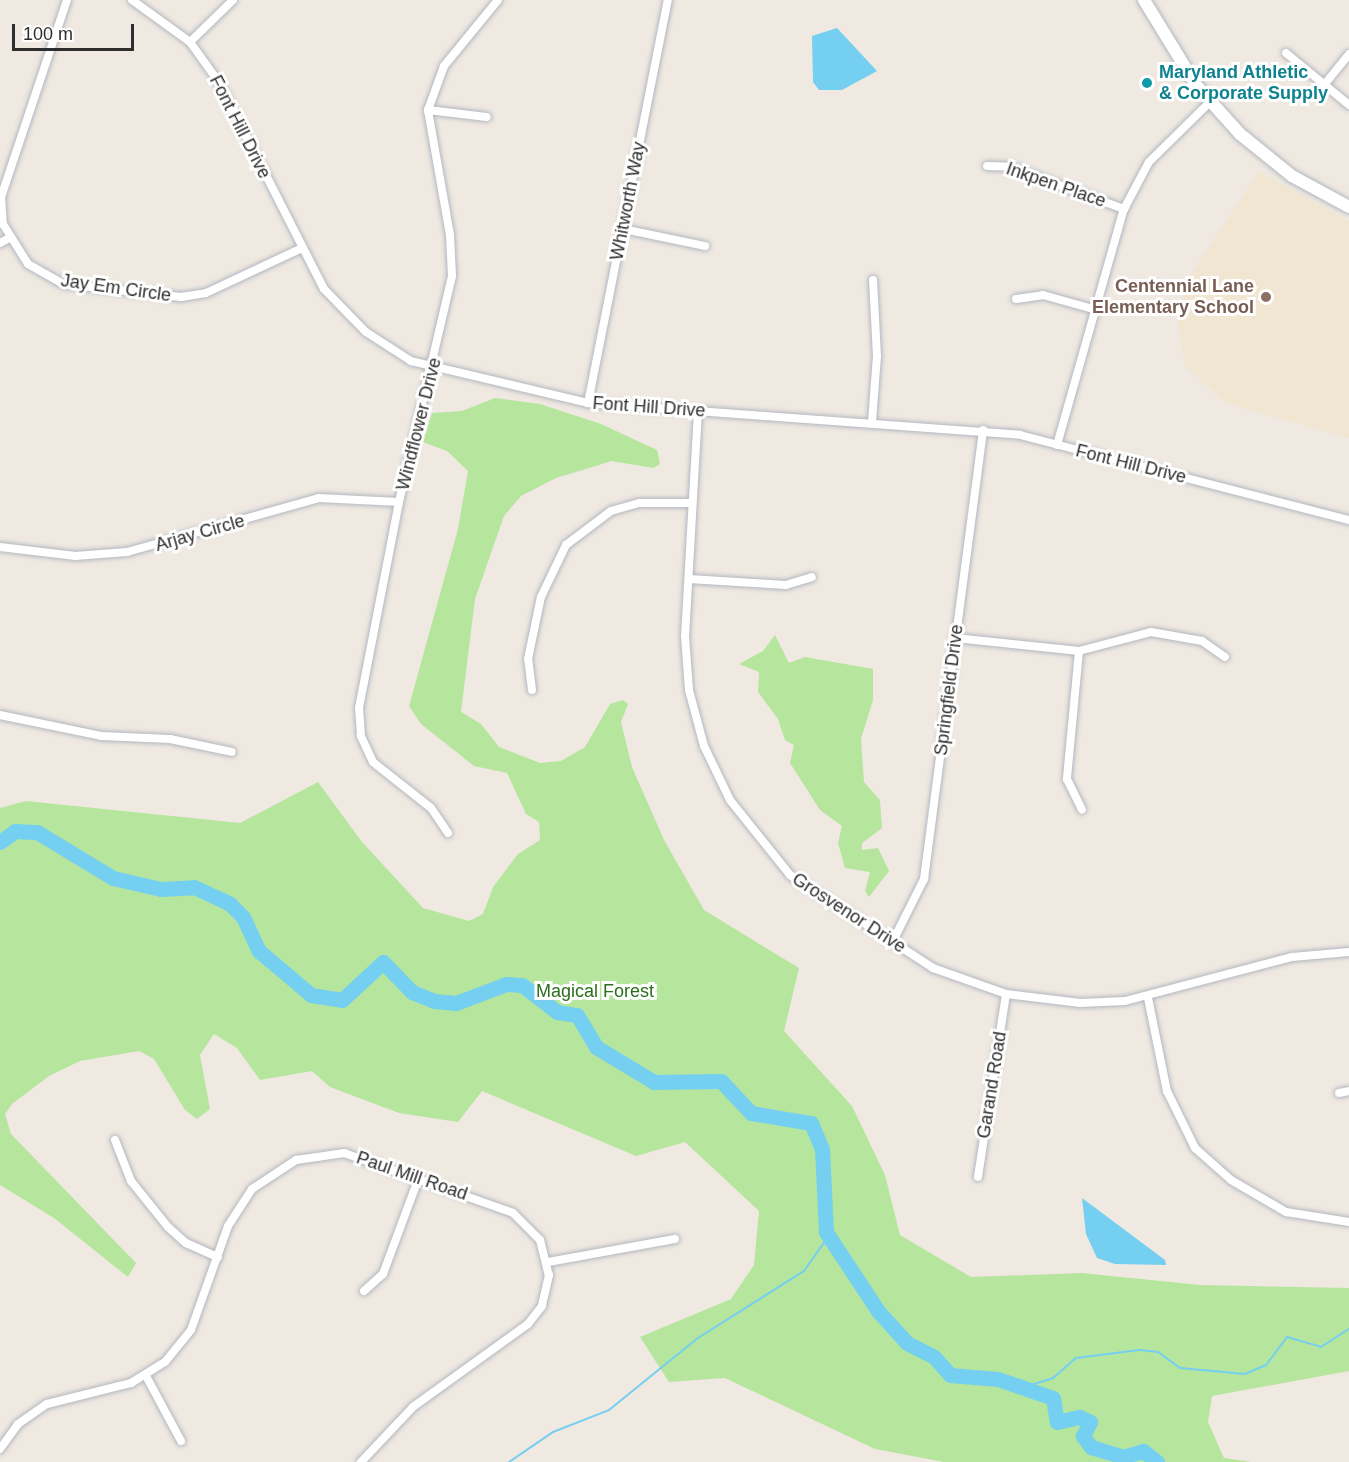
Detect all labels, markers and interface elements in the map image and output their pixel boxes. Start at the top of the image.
scale bar [15,12,136,50]
text: 100 m [23,24,73,44]
place label: Maryland Athletic & Corporate Supply [1159,62,1328,104]
street label: Font Hill Drive [205,72,275,182]
marker: Maryland Athletic & Corporate Supply [1140,76,1154,90]
street label: Whitworth Way [606,140,650,262]
street label: Inkpen Place [1003,158,1109,212]
street label: Jay Em Circle [60,270,172,306]
place label: Centennial Lane Elementary School [1092,276,1254,318]
marker: Centennial Lane Elementary School [1259,290,1273,304]
street label: Windflower Drive [392,355,446,493]
street label: Font Hill Drive [592,392,706,422]
street label: Font Hill Drive [1074,440,1188,488]
street label: Arjay Circle [153,510,247,556]
street label: Springfield Drive [930,623,968,757]
street label: Grosvenor Drive [788,868,910,958]
park label: Magical Forest [536,980,654,1002]
street label: Garand Road [973,1030,1011,1140]
street label: Paul Mill Road [354,1147,470,1205]

